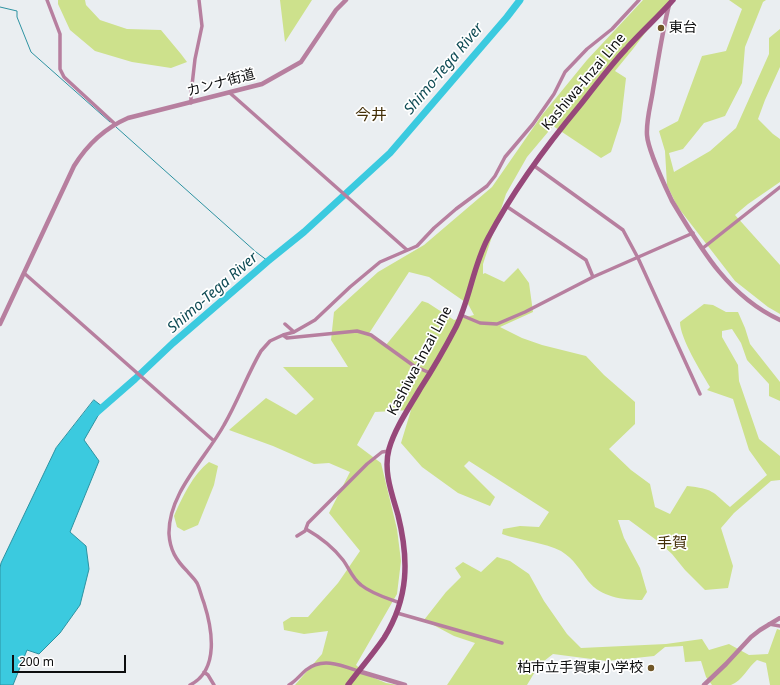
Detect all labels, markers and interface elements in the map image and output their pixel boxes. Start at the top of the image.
water label: Shimo-Tega River [401,20,487,118]
place label: 東台 [669,20,697,36]
marker: 東台 [656,23,666,33]
street label: Kashiwa-Inzai Line [539,30,629,134]
street label: カンナ街道 [185,66,257,100]
district label: 今井 [355,105,387,125]
water label: Shimo-Tega River [164,249,262,337]
street label: Kashiwa-Inzai Line [384,303,456,419]
district label: 手賀 [657,535,687,553]
scale bar [14,647,128,673]
text: 200 m [19,653,54,670]
place label: 柏市立手賀東小学校 [517,660,643,676]
marker: 柏市立手賀東小学校 [646,663,656,673]

